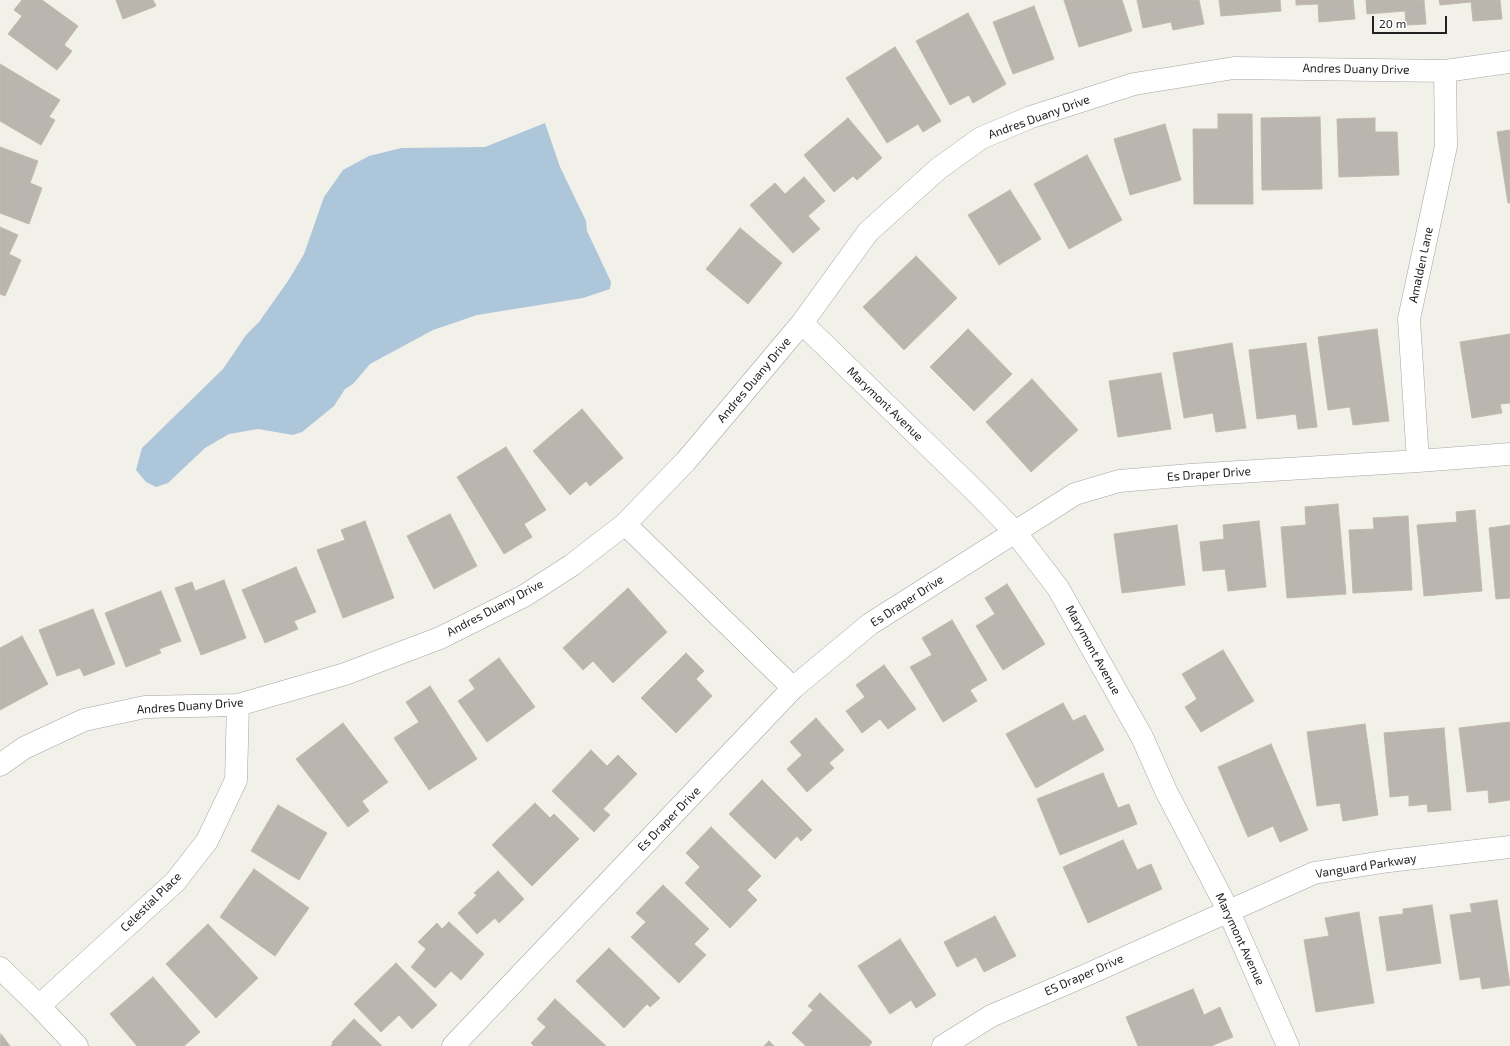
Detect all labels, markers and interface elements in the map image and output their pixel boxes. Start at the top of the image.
scale bar [1374,8,1449,34]
text: 20 m [1379,16,1406,30]
street label: Andres Duany Drive [1302,61,1410,77]
street label: Andres Duany Drive [986,92,1092,142]
street label: Amalden Lane [1406,226,1436,304]
street label: Andres Duany Drive [714,334,794,426]
street label: Marymont Avenue [844,364,926,444]
street label: Es Draper Drive [1166,464,1252,484]
street label: Es Draper Drive [868,572,946,630]
street label: Andres Duany Drive [444,577,546,639]
street label: Marymont Avenue [1062,603,1124,697]
street label: Andres Duany Drive [136,695,244,717]
street label: Es Draper Drive [635,784,703,854]
street label: Vanguard Parkway [1314,851,1418,881]
street label: Celestial Place [118,869,184,935]
street label: Marymont Avenue [1212,891,1268,987]
street label: ES Draper Drive [1042,951,1126,999]

